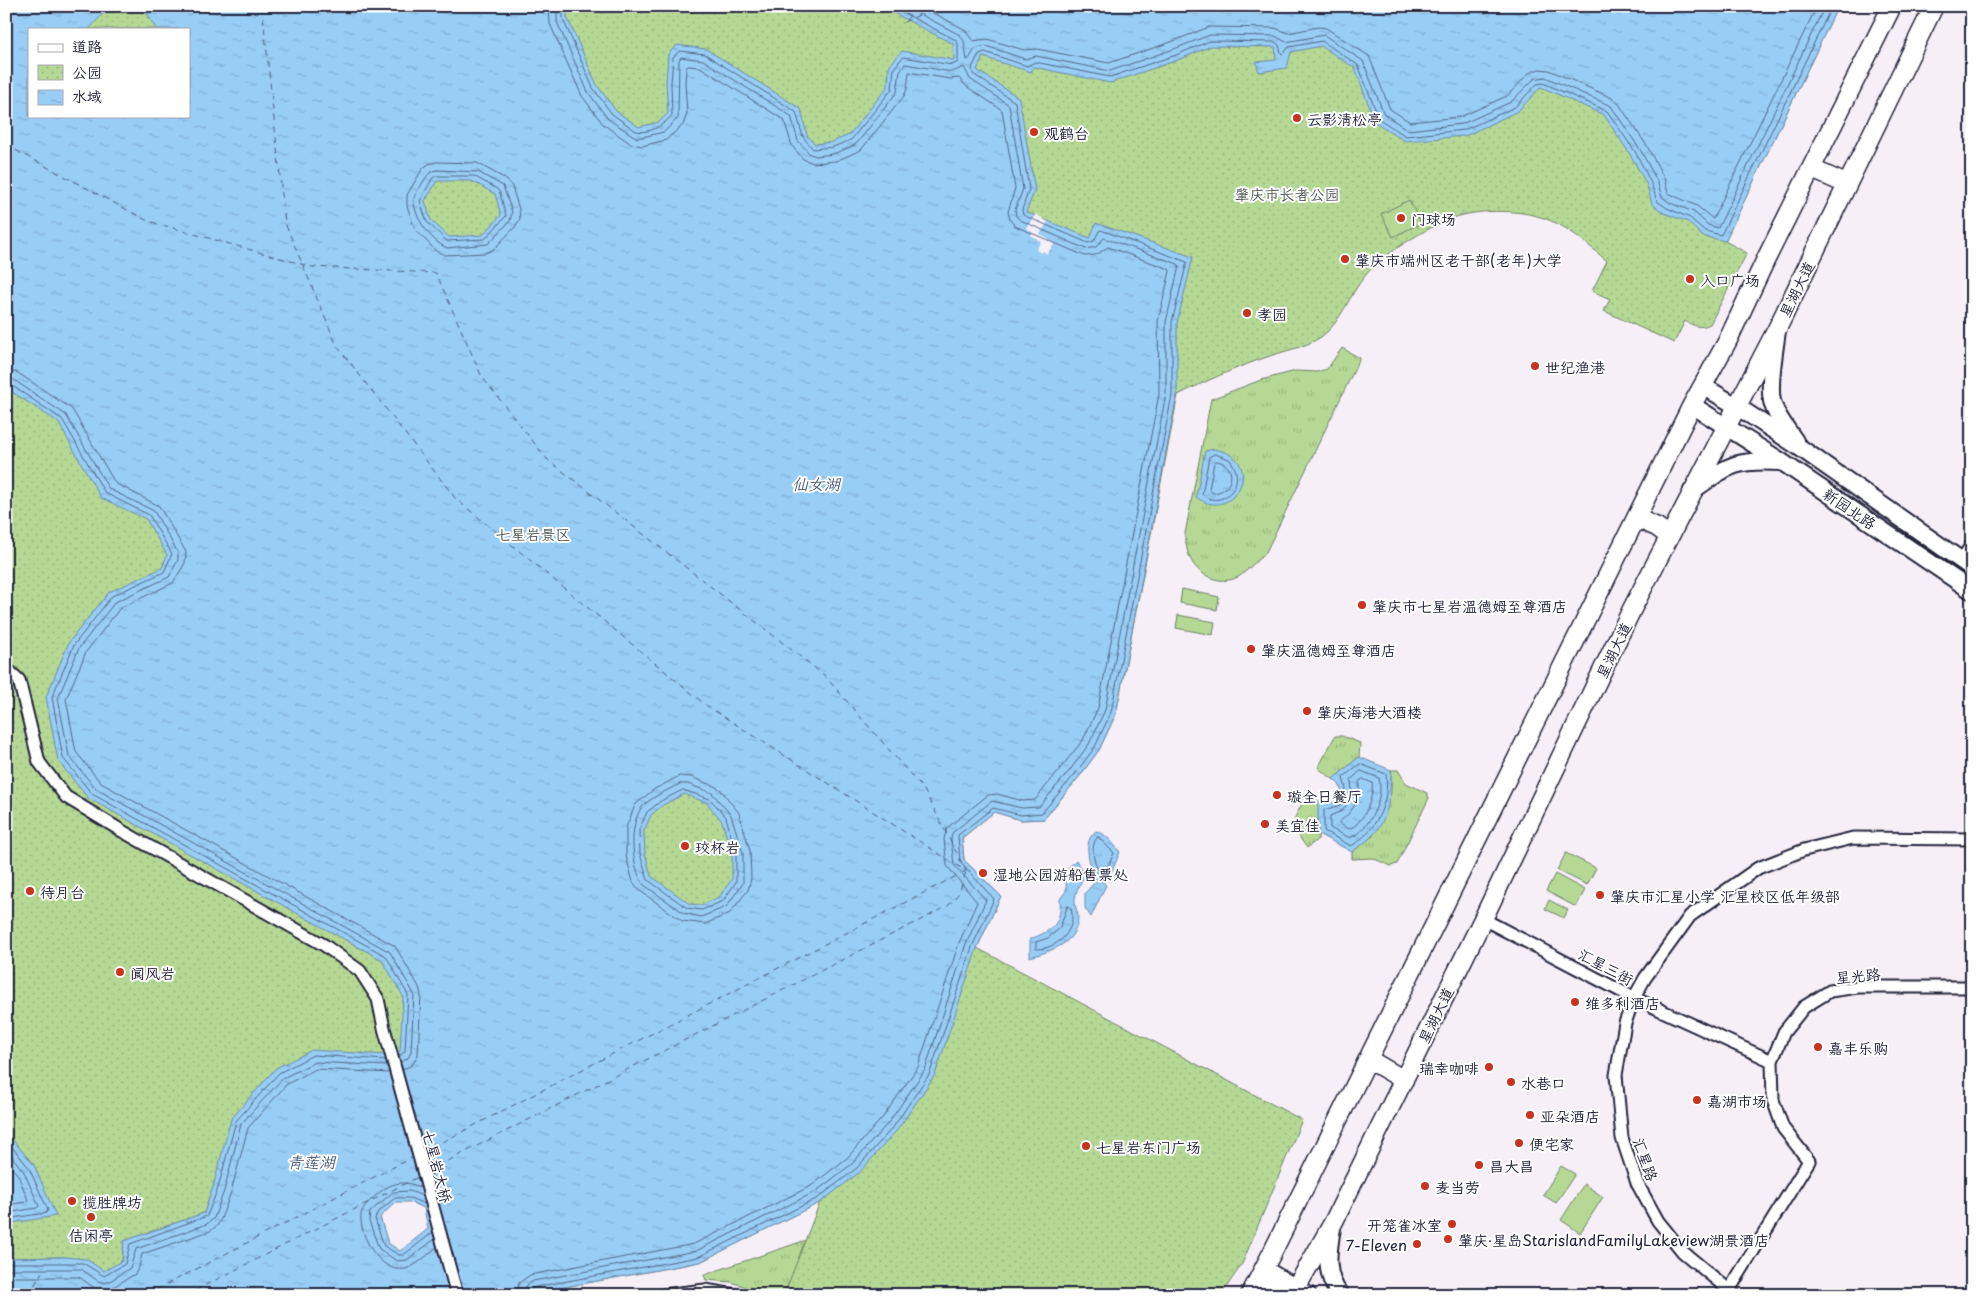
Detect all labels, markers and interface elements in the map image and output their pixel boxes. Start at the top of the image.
legend [28,28,190,118]
text: 道路 [72,34,102,57]
text: 公园 [72,60,102,83]
text: 水域 [72,84,102,107]
place label: 云影清松亭 [1307,107,1382,130]
marker: 云影清松亭 [1291,112,1303,124]
place label: 观鹤台 [1044,121,1089,144]
marker: 观鹤台 [1028,126,1040,138]
park label: 肇庆市长者公园 [1234,182,1340,205]
place label: 门球场 [1411,207,1456,230]
marker: 门球场 [1395,212,1407,224]
place label: 肇庆市端州区老干部(老年)大学 [1355,248,1562,271]
marker: 肇庆市端州区老干部(老年)大学 [1339,253,1351,265]
street label: 星湖大道 [1773,257,1819,321]
place label: 入口广场 [1700,268,1760,291]
marker: 入口广场 [1684,273,1696,285]
place label: 孝园 [1257,302,1287,325]
marker: 孝园 [1241,307,1253,319]
place label: 世纪渔港 [1545,355,1606,378]
marker: 世纪渔港 [1529,360,1541,372]
water label: 仙女湖 [792,471,842,495]
street label: 新园北路 [1819,482,1881,534]
park label: 七星岩景区 [495,522,571,545]
place label: 肇庆市七星岩温德姆至尊酒店 [1372,594,1567,617]
marker: 肇庆市七星岩温德姆至尊酒店 [1356,599,1368,611]
street label: 星湖大道 [1590,618,1636,682]
place label: 肇庆温德姆至尊酒店 [1261,638,1396,661]
marker: 肇庆温德姆至尊酒店 [1245,643,1257,655]
place label: 肇庆海港大酒楼 [1317,700,1422,723]
marker: 肇庆海港大酒楼 [1301,705,1313,717]
place label: 璇全日餐厅 [1287,784,1362,807]
marker: 璇全日餐厅 [1271,789,1283,801]
place label: 美宜佳 [1275,813,1320,836]
marker: 美宜佳 [1259,818,1271,830]
place label: 珓杯岩 [695,835,740,858]
marker: 珓杯岩 [679,840,691,852]
place label: 湿地公园游船售票处 [993,862,1128,885]
marker: 湿地公园游船售票处 [977,867,989,879]
place label: 待月台 [40,880,85,903]
place label: 肇庆市汇星小学 汇星校区低年级部 [1610,884,1840,907]
marker: 待月台 [24,885,36,897]
marker: 肇庆市汇星小学 汇星校区低年级部 [1594,889,1606,901]
street label: 汇星三街 [1574,942,1638,990]
place label: 阆风岩 [130,961,175,984]
street label: 星光路 [1835,962,1881,988]
marker: 阆风岩 [114,966,126,978]
street label: 星湖大道 [1412,983,1458,1047]
place label: 维多利酒店 [1585,991,1660,1014]
marker: 维多利酒店 [1569,996,1581,1008]
place label: 嘉丰乐购 [1828,1036,1888,1059]
marker: 嘉丰乐购 [1812,1041,1824,1053]
place label: 瑞幸咖啡 [1419,1056,1479,1079]
marker: 瑞幸咖啡 [1483,1061,1495,1073]
place label: 水巷口 [1521,1071,1566,1094]
marker: 水巷口 [1505,1076,1517,1088]
place label: 嘉湖市场 [1707,1089,1767,1112]
marker: 嘉湖市场 [1691,1094,1703,1106]
place label: 亚朵酒店 [1540,1104,1600,1127]
marker: 亚朵酒店 [1524,1109,1536,1121]
street label: 七星岩大桥 [417,1127,459,1205]
place label: 便宅家 [1529,1132,1574,1155]
street label: 汇星路 [1627,1134,1665,1184]
place label: 七星岩东门广场 [1096,1135,1201,1158]
marker: 便宅家 [1513,1137,1525,1149]
marker: 七星岩东门广场 [1080,1140,1092,1152]
water label: 青莲湖 [287,1149,337,1173]
place label: 昌大昌 [1489,1154,1534,1177]
marker: 昌大昌 [1473,1159,1485,1171]
place label: 麦当劳 [1435,1175,1480,1198]
marker: 麦当劳 [1419,1180,1431,1192]
place label: 揽胜牌坊 [82,1190,142,1213]
marker: 揽胜牌坊 [66,1195,78,1207]
marker: 佶闲亭 [85,1211,97,1223]
place label: 开笼雀冰室 [1367,1213,1442,1236]
marker: 开笼雀冰室 [1446,1218,1458,1230]
place label: 佶闲亭 [68,1223,114,1246]
place label: 肇庆·星岛StarislandFamilyLakeview湖景酒店 [1458,1228,1769,1251]
place label: 7-Eleven [1346,1233,1407,1256]
marker: 肇庆·星岛StarislandFamilyLakeview湖景酒店 [1442,1233,1454,1245]
marker: 7-Eleven [1411,1238,1423,1250]

